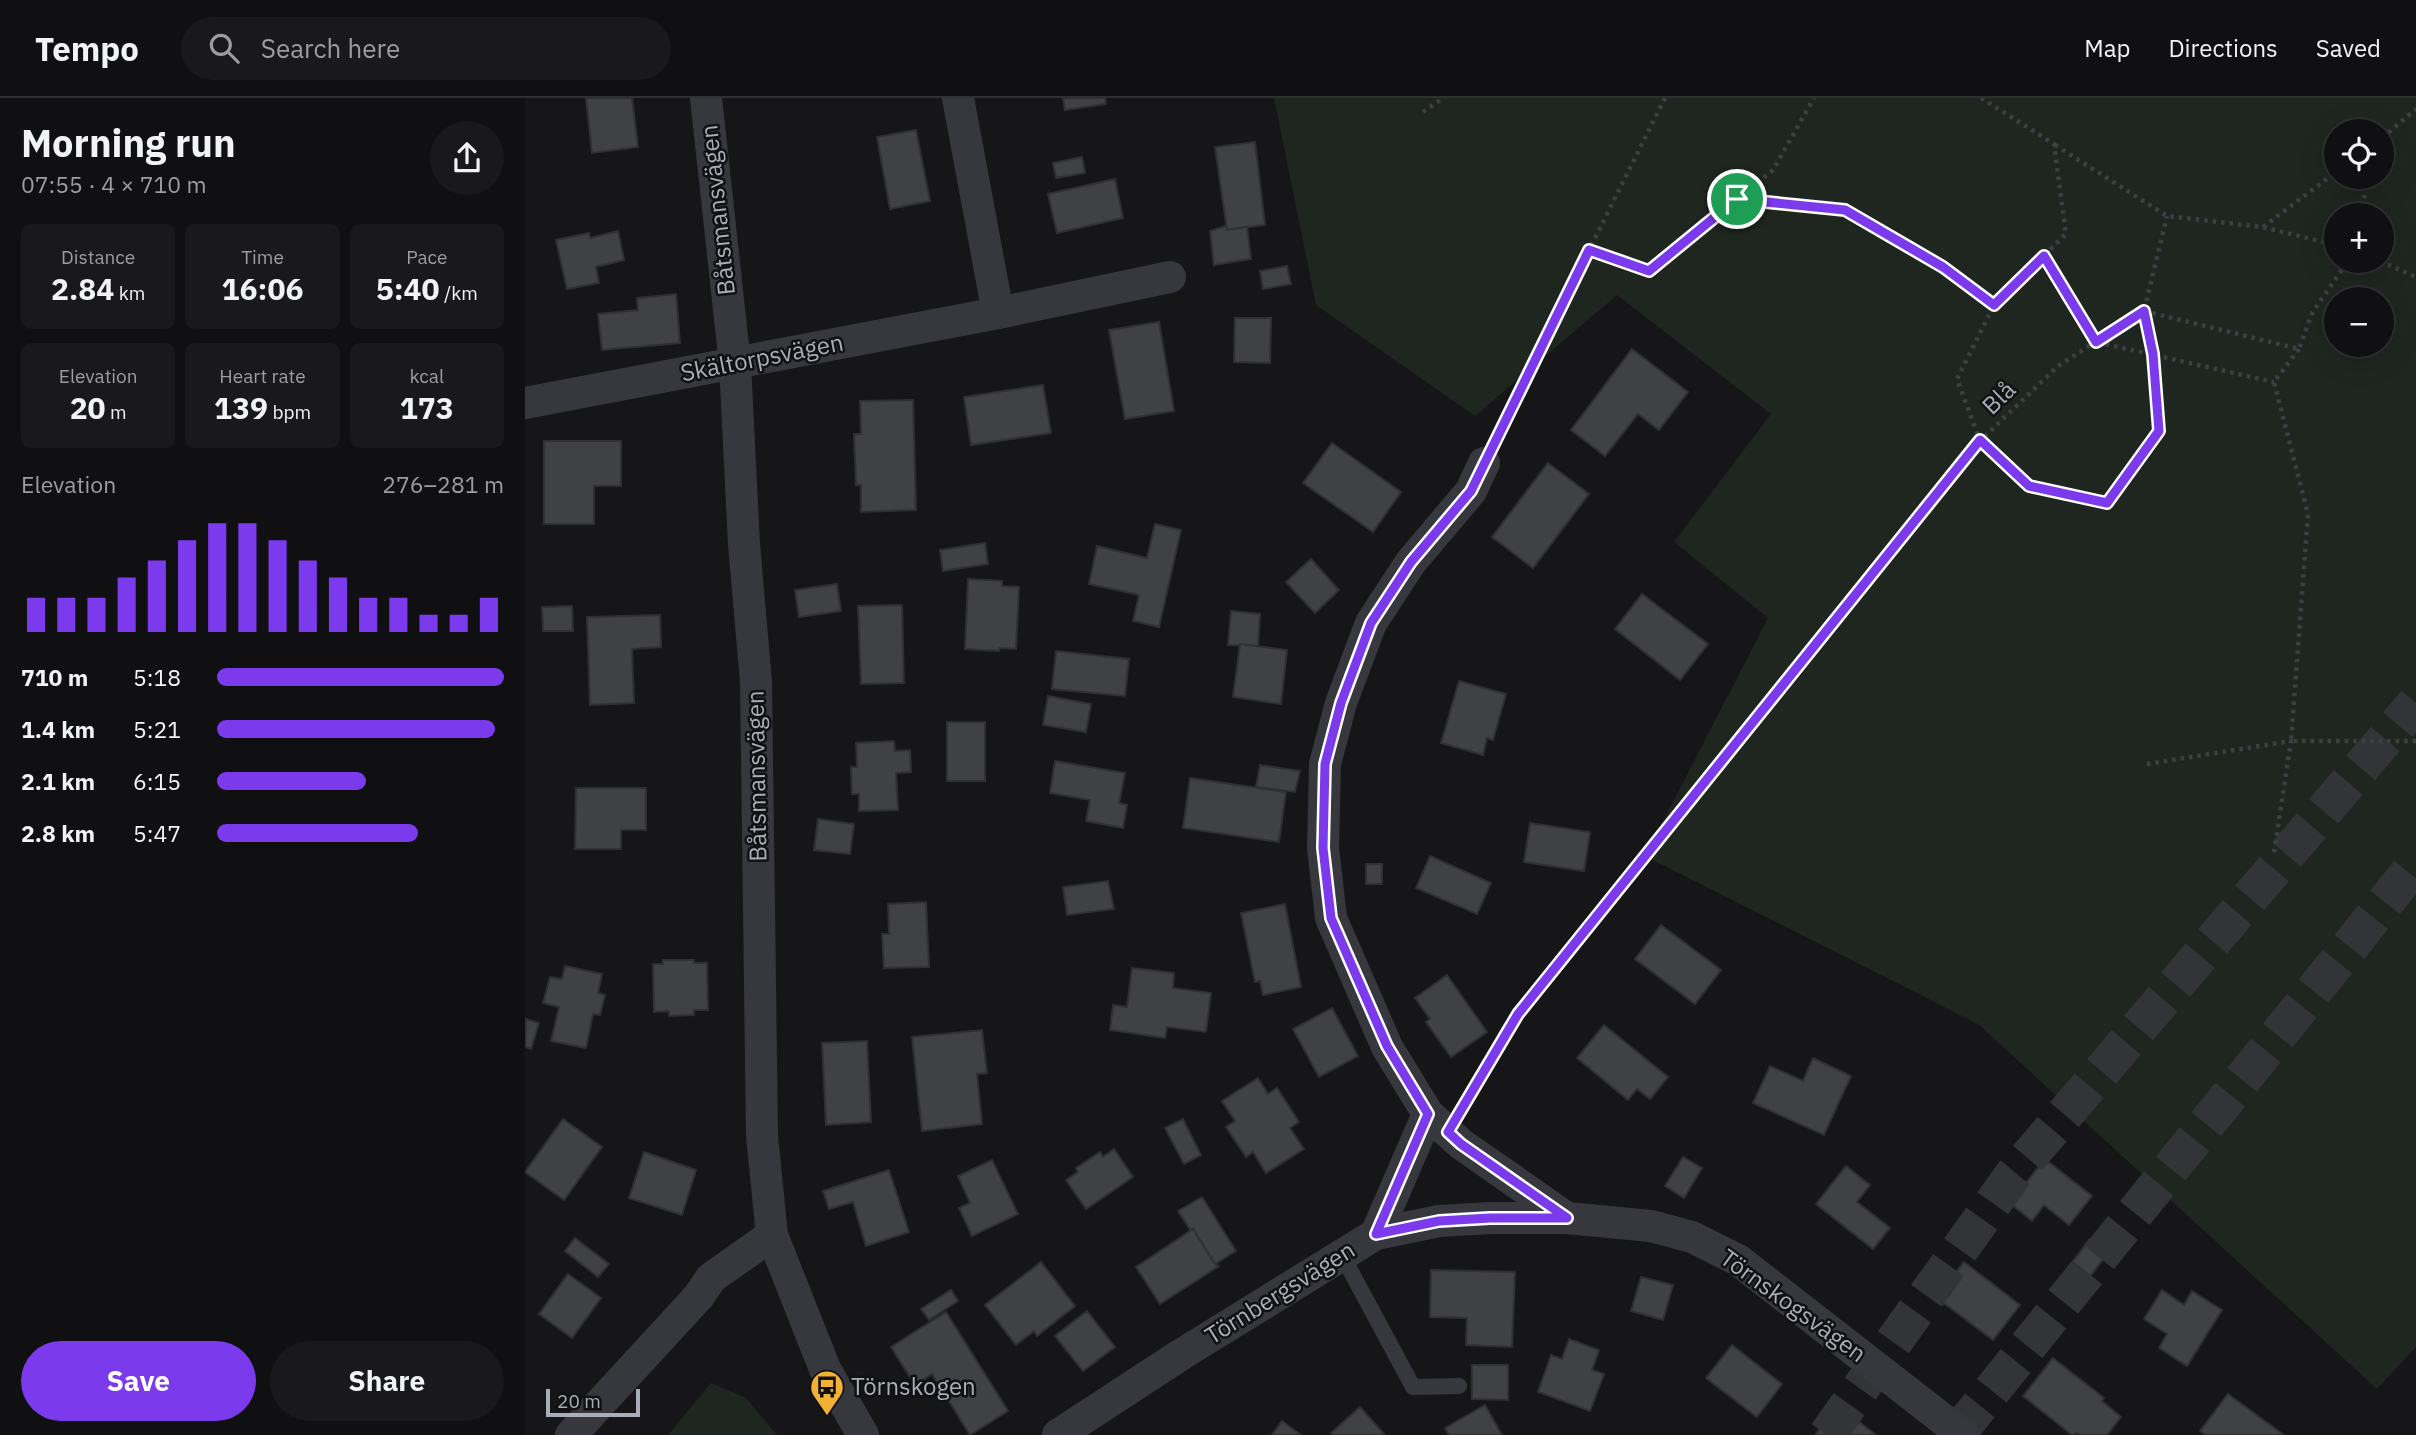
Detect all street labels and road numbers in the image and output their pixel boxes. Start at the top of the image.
street label: Båtsmansvägen [692,123,742,297]
street label: Skältorpsvägen [678,326,846,388]
street label: Blå [1975,373,2022,421]
street label: Båtsmansvägen [739,690,773,862]
street label: Törnbergsvägen [1198,1233,1361,1351]
street label: Törnskogsvägen [1714,1241,1873,1369]

